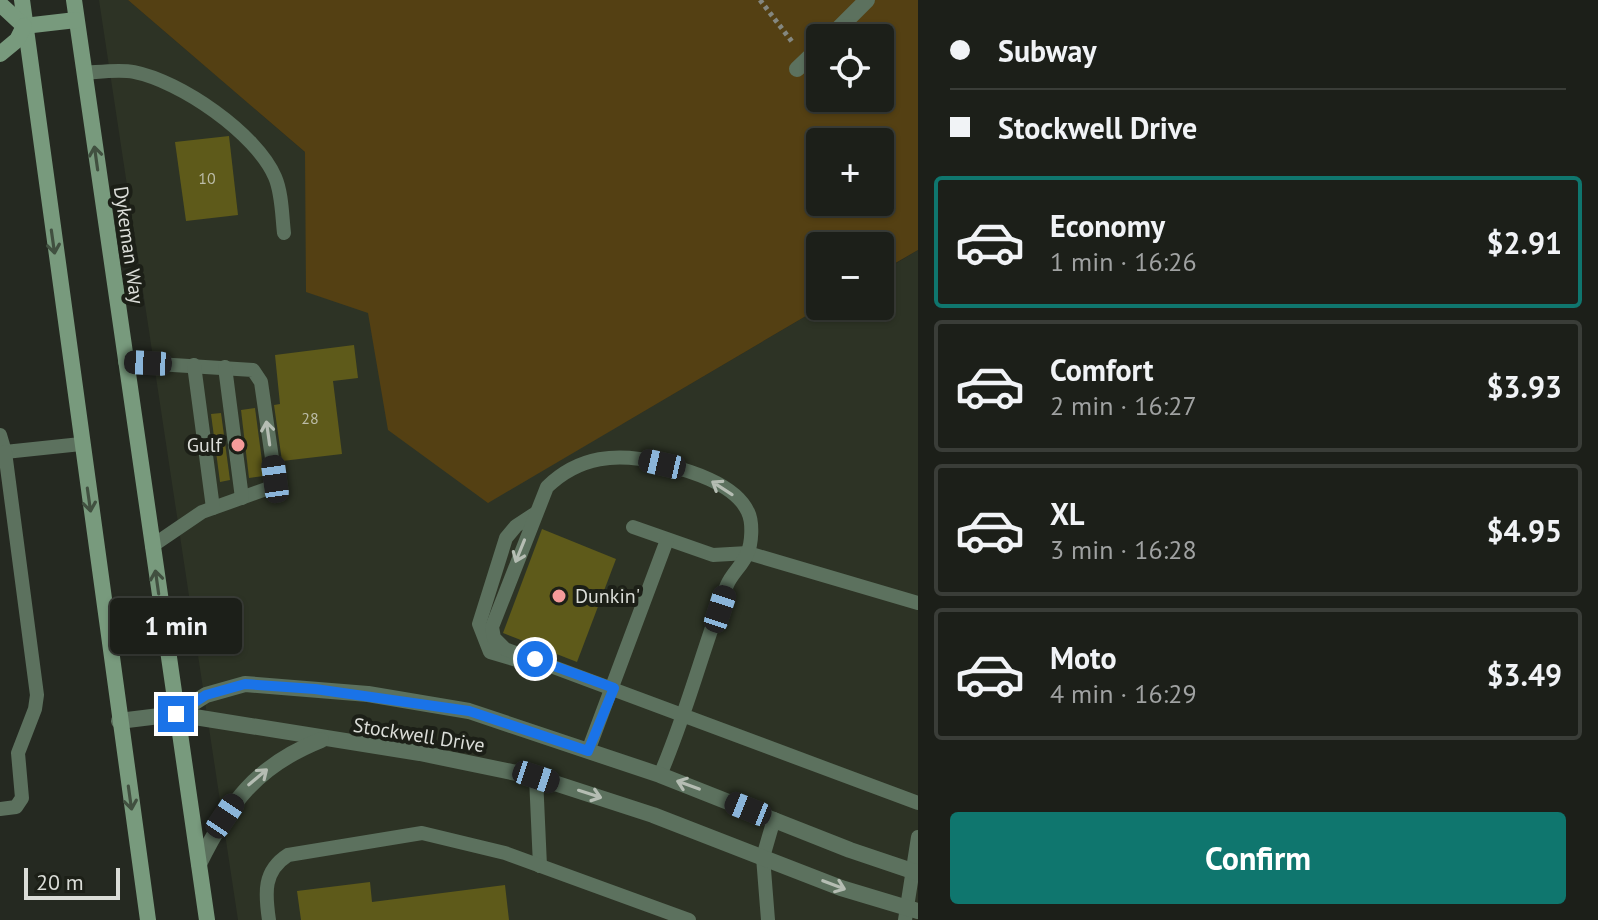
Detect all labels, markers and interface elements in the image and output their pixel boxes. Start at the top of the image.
map controls [806,24,894,320]
button: locate [806,24,894,112]
text: Subway [998,31,1097,70]
text: Stockwell Drive [998,108,1197,147]
button: + [806,128,894,216]
one-way arrow [88,146,103,171]
house number: 10 [198,168,216,188]
street label: Dykeman Way [108,184,150,306]
icon: car [954,206,1026,278]
text: Economy [1050,206,1165,245]
text: $2.91 [1487,223,1562,262]
one-way arrow [46,229,61,254]
button: − [806,232,894,320]
text: 1 min · 16:26 [1050,245,1197,278]
car [123,350,173,376]
icon: car [954,350,1026,422]
text: Comfort [1050,350,1153,389]
text: $3.93 [1487,367,1562,406]
text: 2 min · 16:27 [1050,389,1197,422]
house number: 28 [301,408,319,428]
one-way arrow [260,421,275,446]
place label: Gulf [187,432,224,458]
marker: Gulf [229,436,247,454]
car [636,447,688,481]
car [260,454,290,504]
one-way arrow [711,480,734,496]
one-way arrow [82,487,97,512]
icon: car [954,494,1026,566]
text: XL [1050,494,1084,533]
text: $4.95 [1487,511,1562,550]
text: 3 min · 16:28 [1050,533,1197,566]
one-way arrow [511,538,526,563]
one-way arrow [149,570,164,595]
car [701,582,739,636]
place label: Dunkin' [575,583,640,609]
marker: Dunkin' [550,587,568,605]
callout: 1 min [110,598,242,654]
text: 1 min [144,609,208,642]
icon: car [954,638,1026,710]
text: Moto [1050,638,1117,677]
route start [517,641,553,677]
text: $3.49 [1487,655,1562,694]
text: 4 min · 16:29 [1050,677,1197,710]
route end [158,696,194,732]
street label: Stockwell Drive [351,712,487,758]
car [509,758,563,796]
one-way arrow [247,768,267,786]
one-way arrow [676,777,701,792]
one-way arrow [123,785,138,811]
one-way arrow [577,788,602,803]
car [202,789,248,843]
car [721,789,775,829]
button: Confirm [950,812,1566,904]
scale bar [24,864,120,900]
text: 20 m [36,868,84,896]
one-way arrow [821,879,846,893]

